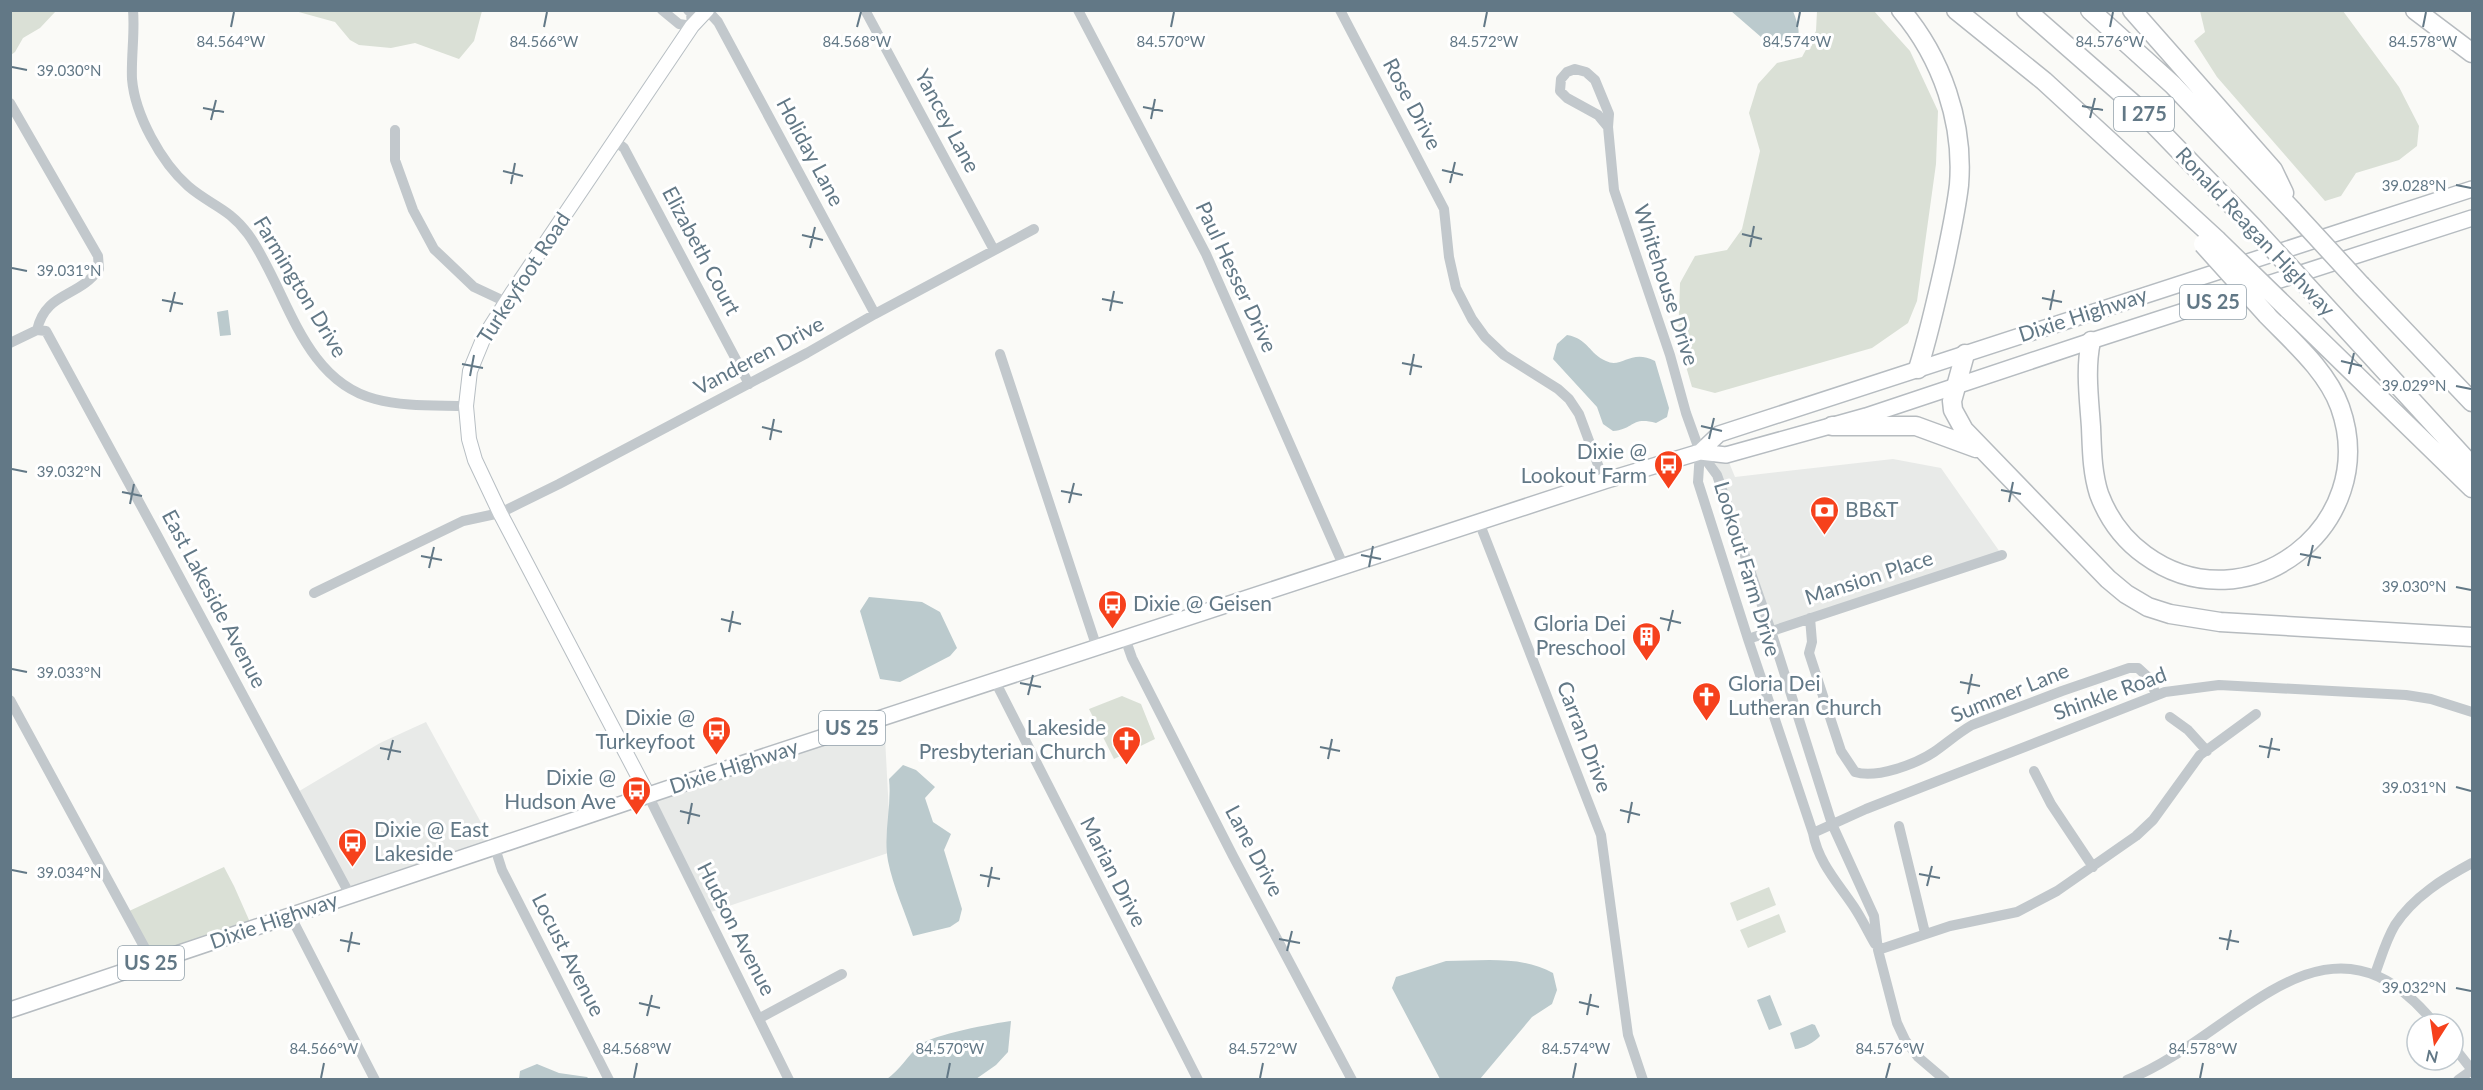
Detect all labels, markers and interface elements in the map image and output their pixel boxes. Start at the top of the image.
text: 84.564°W [197,32,266,50]
text: 84.566°W [510,32,579,50]
text: 84.568°W [823,32,892,50]
text: 84.570°W [1137,32,1206,50]
text: 84.572°W [1450,32,1519,50]
text: 84.574°W [1763,32,1832,50]
text: 84.576°W [2076,32,2145,50]
text: 84.578°W [2389,32,2458,50]
street label: Rose Drive [1379,53,1448,153]
text: 39.030°N [37,61,101,79]
street label: Yancey Lane [911,64,986,176]
street label: Holiday Lane [772,93,850,210]
road number: I 275 [2114,97,2174,131]
street label: Ronald Reagan Highway [2171,141,2341,321]
text: 39.028°N [2382,176,2446,194]
street label: Elizabeth Court [658,182,747,319]
street label: Paul Hesser Drive [1191,197,1283,356]
street label: Whitehouse Drive [1630,201,1705,368]
street label: Turkeyfoot Road [471,207,574,347]
street label: Farmington Drive [249,211,353,361]
text: 39.031°N [37,261,101,279]
street label: Dixie Highway [2015,281,2150,346]
road number: US 25 [2180,285,2246,319]
street label: Vanderen Drive [689,310,827,399]
text: 39.029°N [2382,376,2446,394]
place label: Dixie @ Lookout Farm [1521,438,1647,487]
bus stop icon: Dixie @ Lookout Farm [1652,448,1684,490]
text: 39.032°N [37,462,101,480]
street label: Lookout Farm Drive [1710,478,1787,659]
bank icon: BB&T [1808,494,1840,536]
place label: BB&T [1845,496,1899,521]
street label: East Lakeside Avenue [158,505,273,692]
street label: Mansion Place [1801,544,1936,609]
text: 39.030°N [2382,577,2446,595]
bus stop icon: Dixie @ Geisen [1096,588,1128,630]
place label: Dixie @ Geisen [1133,590,1272,615]
place label: Gloria Dei Preschool [1533,610,1626,659]
building icon: Gloria Dei Preschool [1631,620,1663,662]
street label: Summer Lane [1947,657,2072,727]
street label: Shinkle Road [2050,661,2169,725]
text: 39.033°N [37,663,101,681]
place label: Gloria Dei Lutheran Church [1728,670,1882,719]
street label: Carran Drive [1553,677,1618,796]
church icon: Gloria Dei Lutheran Church [1691,680,1723,722]
place label: Dixie @ Turkeyfoot [596,704,695,753]
road number: US 25 [819,711,885,745]
bus stop icon: Dixie @ Turkeyfoot [700,714,732,756]
place label: Lakeside Presbyterian Church [919,714,1106,763]
church icon: Lakeside Presbyterian Church [1111,724,1143,766]
street label: Dixie Highway [666,733,801,798]
place label: Dixie @ Hudson Ave [504,764,616,813]
bus stop icon: Dixie @ Hudson Ave [621,774,653,816]
text: 39.031°N [2382,778,2446,796]
street label: Lane Drive [1221,801,1290,900]
street label: Marian Drive [1076,812,1153,930]
place label: Dixie @ East Lakeside [374,816,489,865]
bus stop icon: Dixie @ East Lakeside [337,826,369,868]
street label: Hudson Avenue [693,857,782,999]
text: 39.034°N [37,863,101,881]
street label: Dixie Highway [206,886,341,953]
street label: Locust Avenue [528,889,611,1020]
road number: US 25 [118,946,184,980]
text: 39.032°N [2382,978,2446,996]
north arrow [2405,1012,2465,1072]
text: 84.566°W [290,1039,359,1057]
text: 84.568°W [603,1039,672,1057]
text: 84.570°W [916,1039,985,1057]
text: 84.572°W [1229,1039,1298,1057]
text: 84.574°W [1542,1039,1611,1057]
text: 84.576°W [1856,1039,1925,1057]
text: 84.578°W [2169,1039,2238,1057]
text: N [2424,1047,2440,1068]

